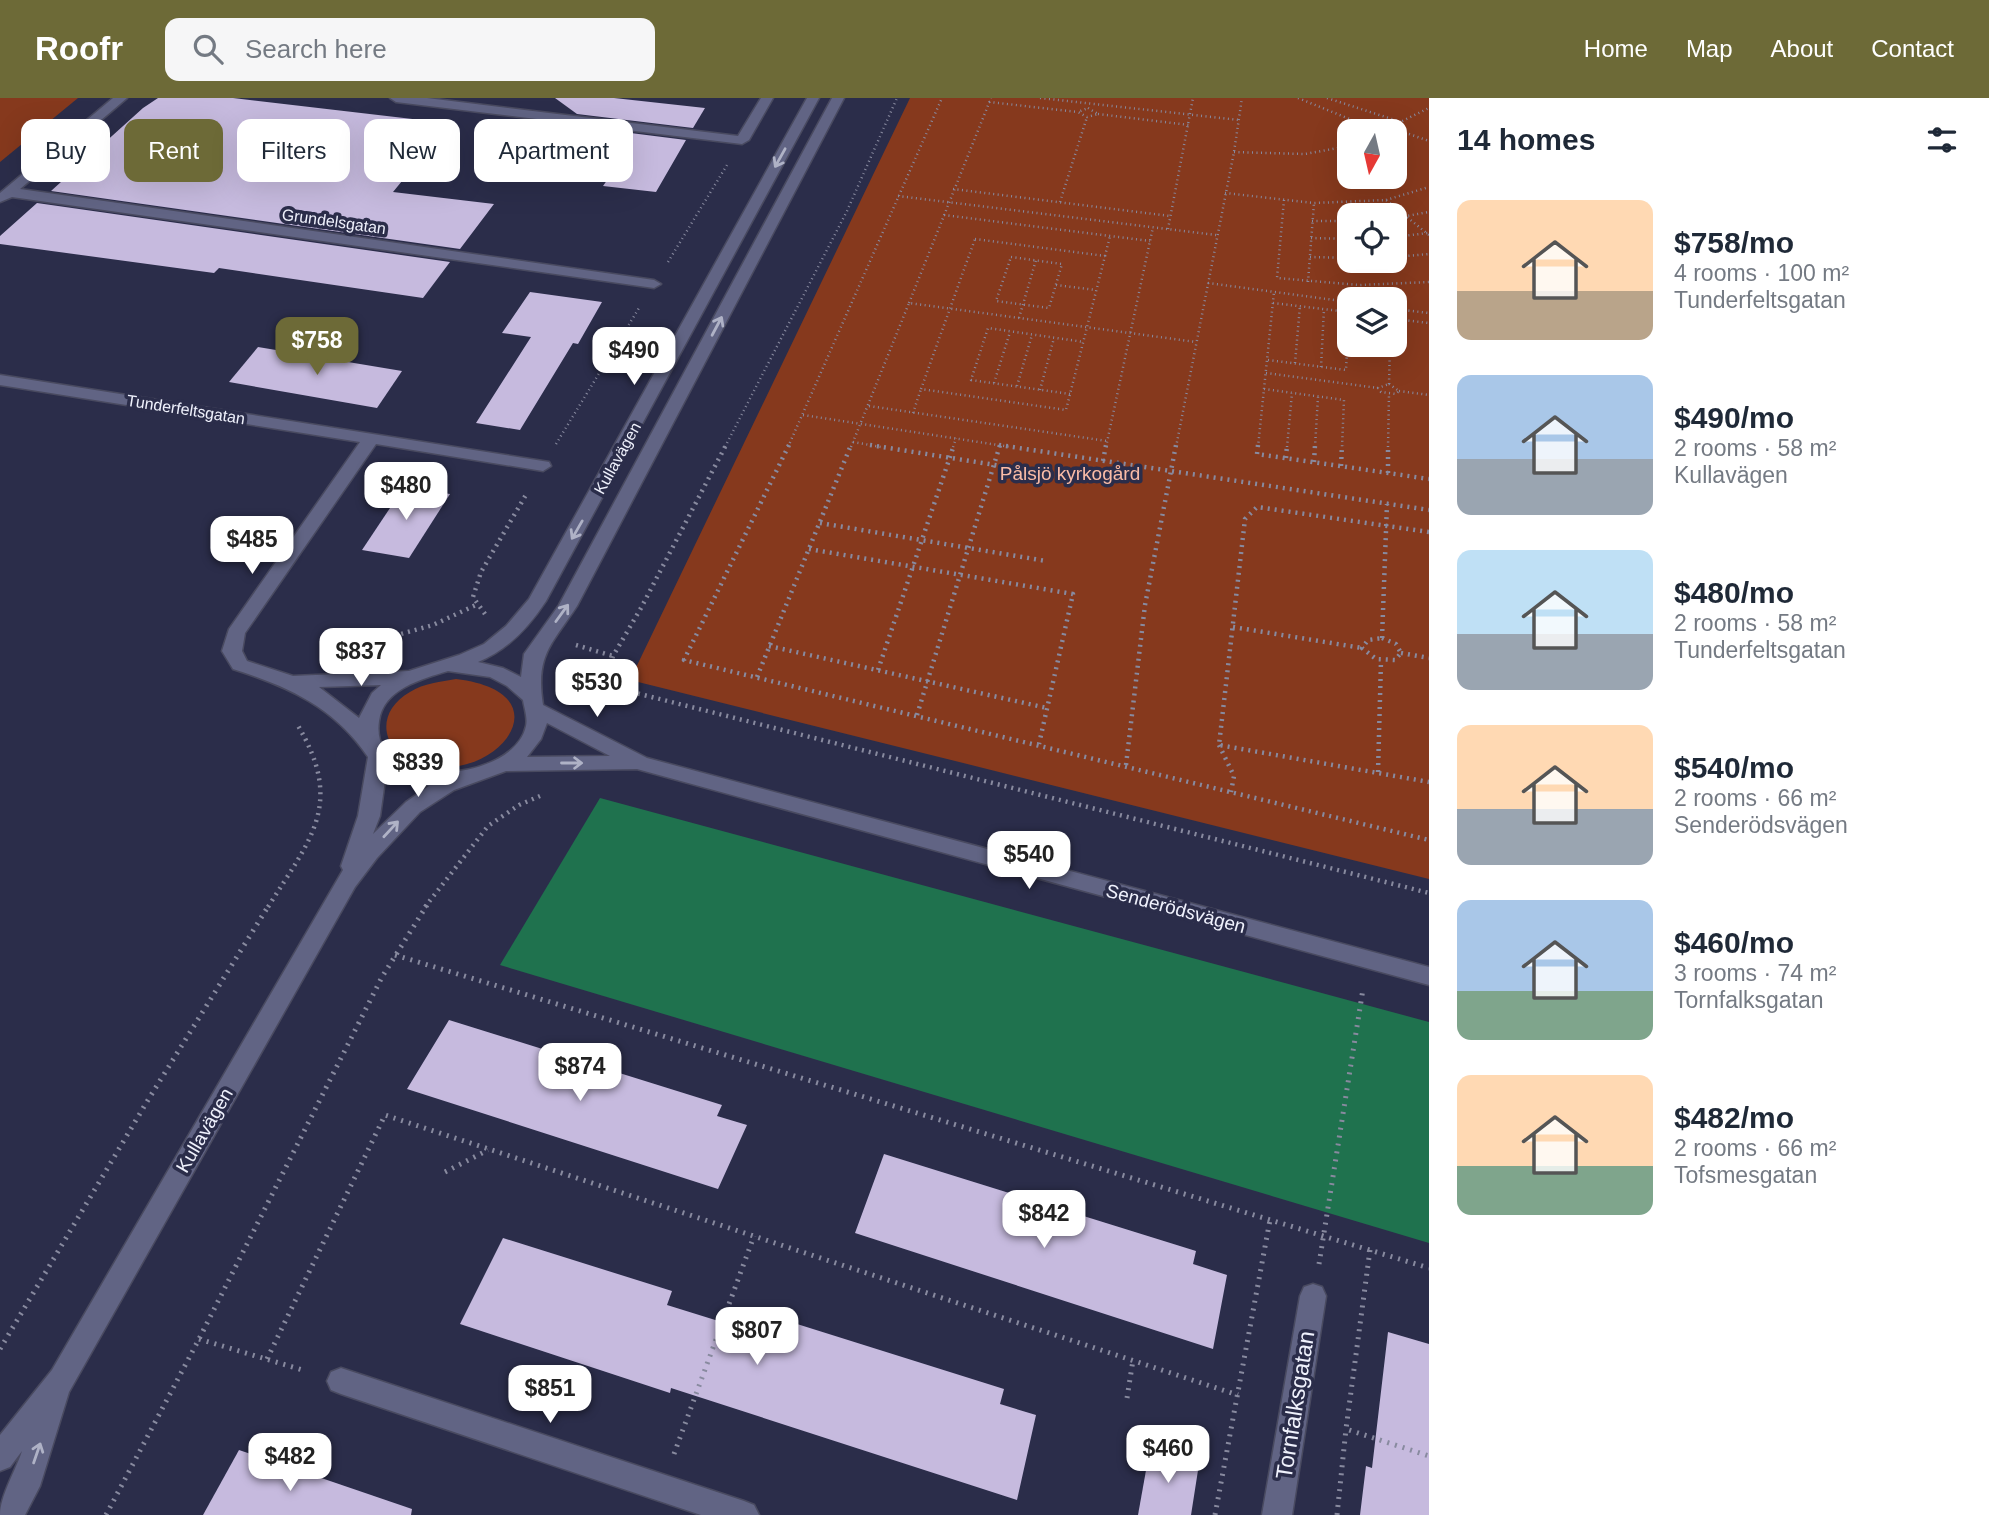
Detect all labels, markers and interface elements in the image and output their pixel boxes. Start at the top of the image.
search box [165,18,655,81]
text: Roofr [35,30,123,67]
icon: search [189,30,227,68]
text: Search here [245,34,387,64]
text: Home [1584,35,1648,62]
text: Map [1686,35,1733,62]
text: About [1771,35,1833,62]
text: Contact [1871,35,1954,62]
chip: Buy [21,119,110,182]
chip: Rent [124,119,223,182]
chip: Filters [237,119,350,182]
chip: New [364,119,460,182]
chip: Apartment [474,119,633,182]
north arrow [1337,119,1407,189]
map controls [1337,119,1407,357]
icon: filters [1923,121,1961,159]
text: 14 homes [1457,123,1595,156]
one-way arrow [773,147,786,168]
button: locate [1337,203,1407,273]
street label: Grundelsgatan [281,206,387,237]
text: $758/mo [1674,226,1794,259]
icon: home [1513,228,1597,312]
text: 4 rooms · 100 m² [1674,260,1849,286]
button: layers [1337,287,1407,357]
text: Tunderfeltsgatan [1674,287,1846,313]
pin: $758 [276,317,358,377]
one-way arrow [710,317,724,337]
text: $758 [291,327,343,353]
pin: $490 [593,328,675,387]
text: $490 [608,337,660,363]
street label: Tunderfeltsgatan [126,392,246,427]
text: $490/mo [1674,401,1794,434]
icon: home [1513,403,1597,487]
street label: Kullavägen [591,419,644,497]
text: 2 rooms · 58 m² [1674,435,1836,461]
pin: $480 [365,462,447,522]
text: Kullavägen [1674,462,1788,488]
park label: Pålsjö kyrkogård [1000,463,1140,484]
text: $480 [380,472,432,498]
pin: $485 [211,517,293,576]
one-way arrow [570,519,584,539]
text: $485 [226,526,278,552]
text: $480/mo [1674,576,1794,609]
icon: home [1513,578,1597,662]
one-way arrow [555,604,569,623]
text: 2 rooms · 58 m² [1674,610,1836,636]
pin: $837 [320,628,402,688]
text: Tunderfeltsgatan [1674,637,1846,663]
text: $837 [335,638,387,664]
pin: $530 [556,660,638,719]
text: $530 [571,669,623,695]
pin: $839 [377,740,459,799]
text: $839 [392,749,444,775]
text: $540/mo [1674,751,1794,784]
icon: home [1513,753,1597,837]
one-way arrow [560,756,583,770]
text: 2 rooms · 66 m² [1674,785,1836,811]
text: Senderödsvägen [1674,812,1848,838]
one-way arrow [382,821,399,838]
pin: $540 [988,832,1070,891]
text: $540 [1003,841,1055,867]
street label: Senderödsvägen [1104,880,1248,937]
text: $460/mo [1674,926,1794,959]
icon: home [1513,928,1597,1012]
text: 3 rooms · 74 m² [1674,960,1836,986]
text: Tornfalksgatan [1674,987,1824,1013]
pin: $874 [539,1044,621,1103]
text: $874 [554,1053,606,1079]
street label: Kullavägen [172,1084,237,1176]
text: $482/mo [1674,1101,1794,1134]
icon: home [1513,1103,1597,1187]
text: 2 rooms · 66 m² [1674,1135,1836,1161]
text: Tofsmesgatan [1674,1162,1817,1188]
pin: $842 [1003,1190,1085,1250]
text: $842 [1018,1200,1070,1226]
pin: $807 [716,1308,798,1367]
text: $807 [731,1317,783,1343]
street label: Tornfalksgatan [1270,1329,1320,1481]
pin: $851 [509,1366,591,1425]
text: $851 [524,1375,576,1401]
pin: $460 [1127,1426,1209,1485]
pin: $482 [249,1434,331,1493]
text: $460 [1142,1435,1194,1461]
one-way arrow [31,1442,44,1464]
text: $482 [264,1443,316,1469]

